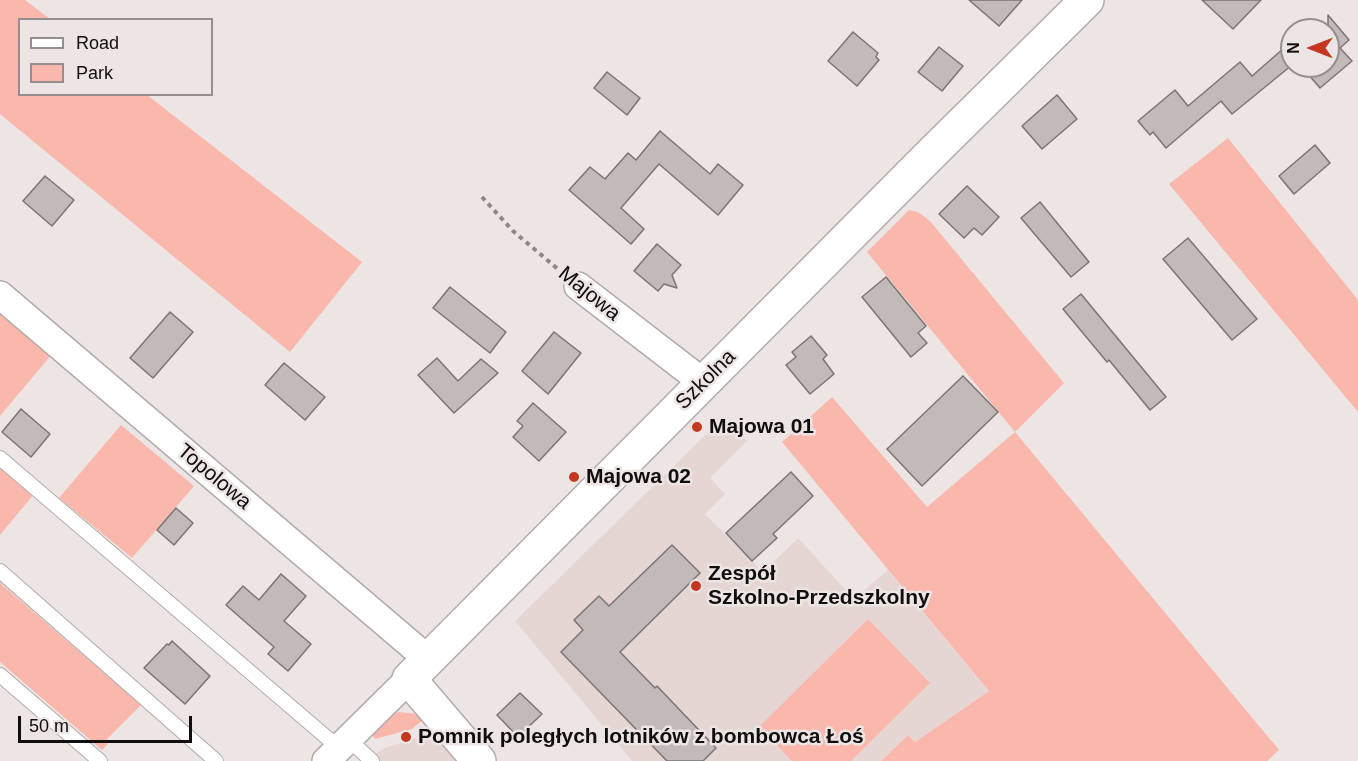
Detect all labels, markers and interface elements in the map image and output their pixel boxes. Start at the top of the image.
legend [18,18,213,96]
north arrow [1280,18,1340,78]
text: Road [76,33,119,53]
text: N [1285,42,1302,54]
text: Park [76,63,113,83]
street label: Majowa [553,261,625,327]
street label: Szkolna [671,345,741,415]
place label: Majowa 01 [709,414,814,440]
marker: Majowa 01 [690,420,704,434]
street label: Topolowa [172,439,256,515]
place label: Majowa 02 [586,464,691,490]
marker: Majowa 02 [567,470,581,484]
place label: Zespół Szkolno-Przedszkolny [708,561,930,611]
marker: Zespół Szkolno-Przedszkolny [689,579,703,593]
scale bar [21,704,195,742]
text: 50 m [29,716,69,736]
place label: Pomnik poległych lotników z bombowca Łoś [418,724,864,750]
marker: Pomnik poległych lotników z bombowca Łoś [399,730,413,744]

